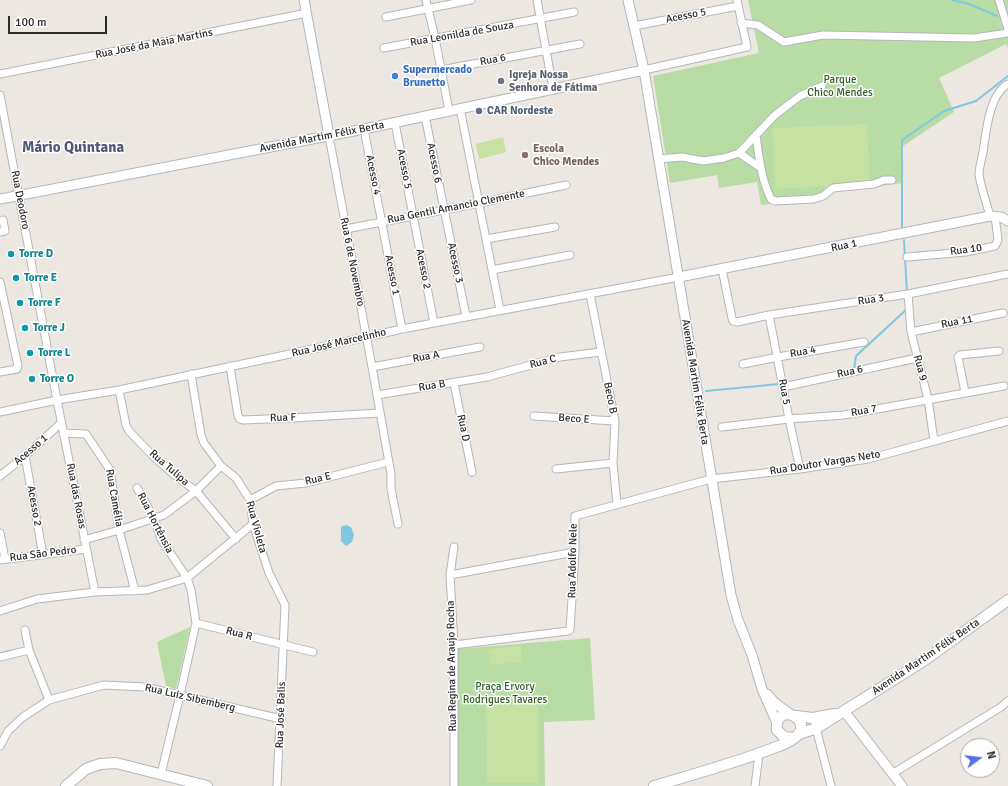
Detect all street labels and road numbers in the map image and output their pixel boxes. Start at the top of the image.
street label: Acesso 5 [665,6,707,26]
street label: Rua Leonilda de Souza [409,18,515,50]
street label: Rua José da Maia Martins [94,26,214,62]
street label: Rua 6 [479,51,507,69]
street label: Avenida Martim Félix Berta [258,118,386,156]
street label: Acesso 6 [424,142,444,184]
street label: Acesso 5 [394,148,414,190]
street label: Acesso 4 [363,154,383,196]
street label: Rua Deodoro [8,169,32,231]
street label: Rua Gentil Amancio Clemente [386,187,526,227]
street label: Rua 6 de Novembro [337,217,367,307]
street label: Rua 1 [830,237,858,255]
street label: Rua 10 [949,241,983,259]
street label: Acesso 3 [444,242,466,284]
street label: Acesso 2 [413,248,433,290]
street label: Acesso 1 [382,254,402,296]
street label: Rua 3 [857,292,885,308]
street label: Rua 11 [940,312,974,332]
street label: Avenida Martim Félix Berta [679,318,711,446]
street label: Rua José Marcelinho [290,326,388,360]
street label: Rua 4 [789,343,817,361]
street label: Rua A [412,348,440,366]
street label: Rua C [528,352,558,372]
street label: Rua 9 [910,354,930,382]
street label: Rua 6 [836,363,864,381]
street label: Rua B [418,377,446,395]
street label: Rua 5 [775,378,793,406]
street label: Beco B [600,381,620,415]
street label: Rua 7 [850,402,878,420]
street label: Rua F [270,411,296,425]
street label: Beco E [558,411,590,427]
street label: Rua D [454,413,472,443]
street label: Acesso 1 [11,432,51,468]
street label: Rua Tulipa [146,447,192,489]
street label: Rua Doutor Vargas Neto [769,448,881,478]
street label: Rua das Rosas [63,462,89,530]
street label: Rua Camélia [102,468,126,528]
street label: Rua E [304,470,332,488]
street label: Acesso 2 [24,485,44,527]
street label: Rua Hortênsia [134,490,176,556]
street label: Rua Violeta [243,499,269,555]
street label: Rua Adolfo Nele [566,523,580,599]
street label: Rua São Pedro [9,543,77,565]
street label: Rua Regina de Araujo Rocha [444,600,460,732]
street label: Avenida Martim Félix Berta [870,616,982,698]
street label: Rua R [224,624,254,644]
street label: Rua Luiz Sibemberg [144,681,236,715]
street label: Rua José Balis [273,681,289,749]

